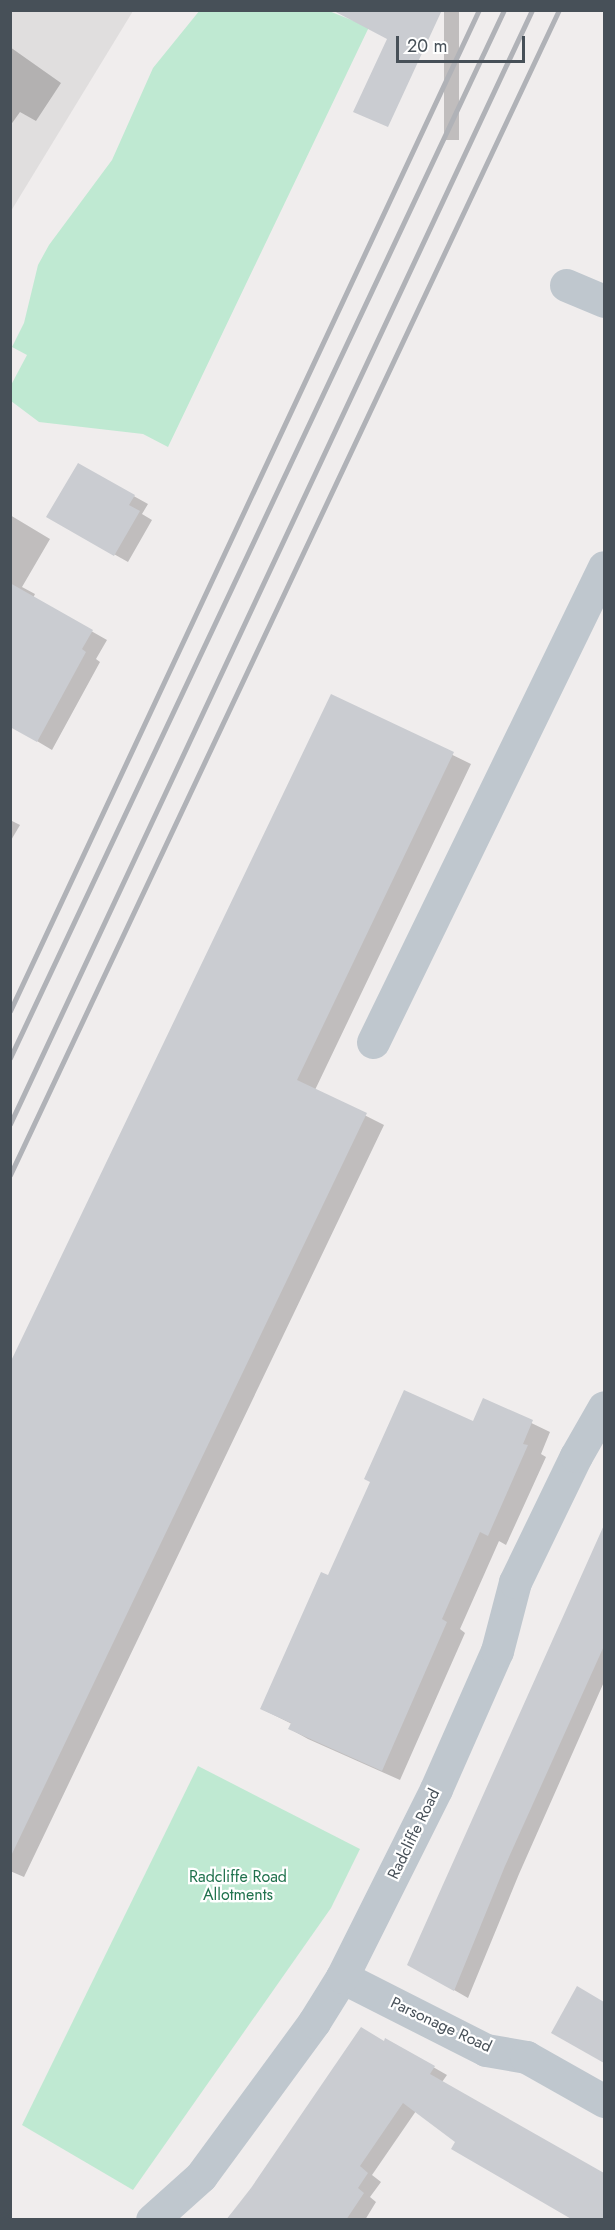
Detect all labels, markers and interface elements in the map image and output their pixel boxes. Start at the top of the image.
scale bar [399,24,528,62]
text: 20 m [407,33,447,59]
street label: Radcliffe Road [384,1786,444,1882]
park label: Radcliffe Road Allotments [189,1867,287,1905]
street label: Parsonage Road [387,1993,495,2057]

